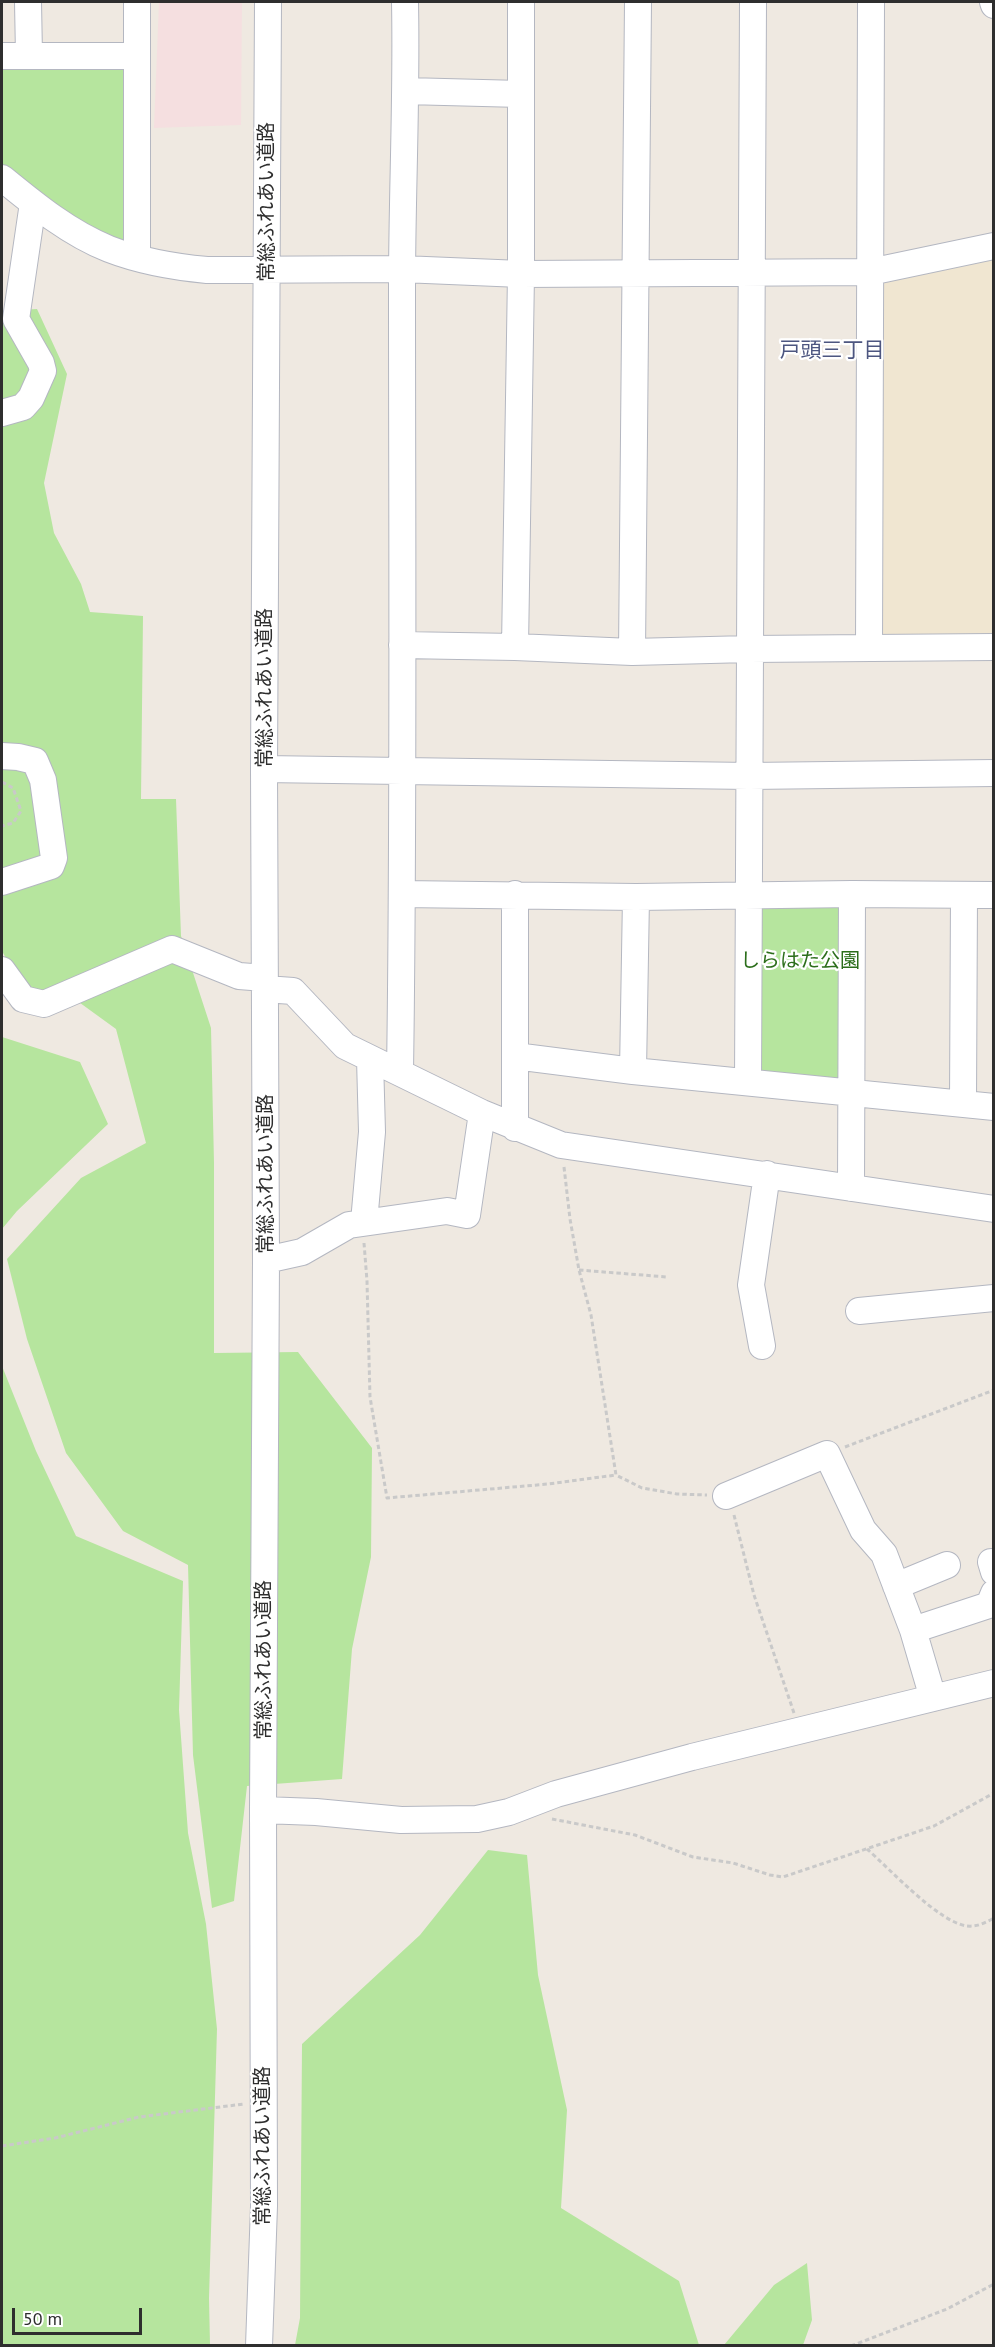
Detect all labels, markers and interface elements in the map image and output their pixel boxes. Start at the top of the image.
street label: 常総ふれあい道路 [255,122,279,282]
district label: 戸頭三丁目 [780,338,884,364]
street label: 常総ふれあい道路 [253,608,277,768]
park label: しらはた公園 [740,949,860,973]
street label: 常総ふれあい道路 [254,1094,278,1254]
street label: 常総ふれあい道路 [252,1580,276,1740]
street label: 常総ふれあい道路 [251,2066,275,2226]
scale bar [15,2296,146,2334]
text: 50 m [23,2307,62,2330]

